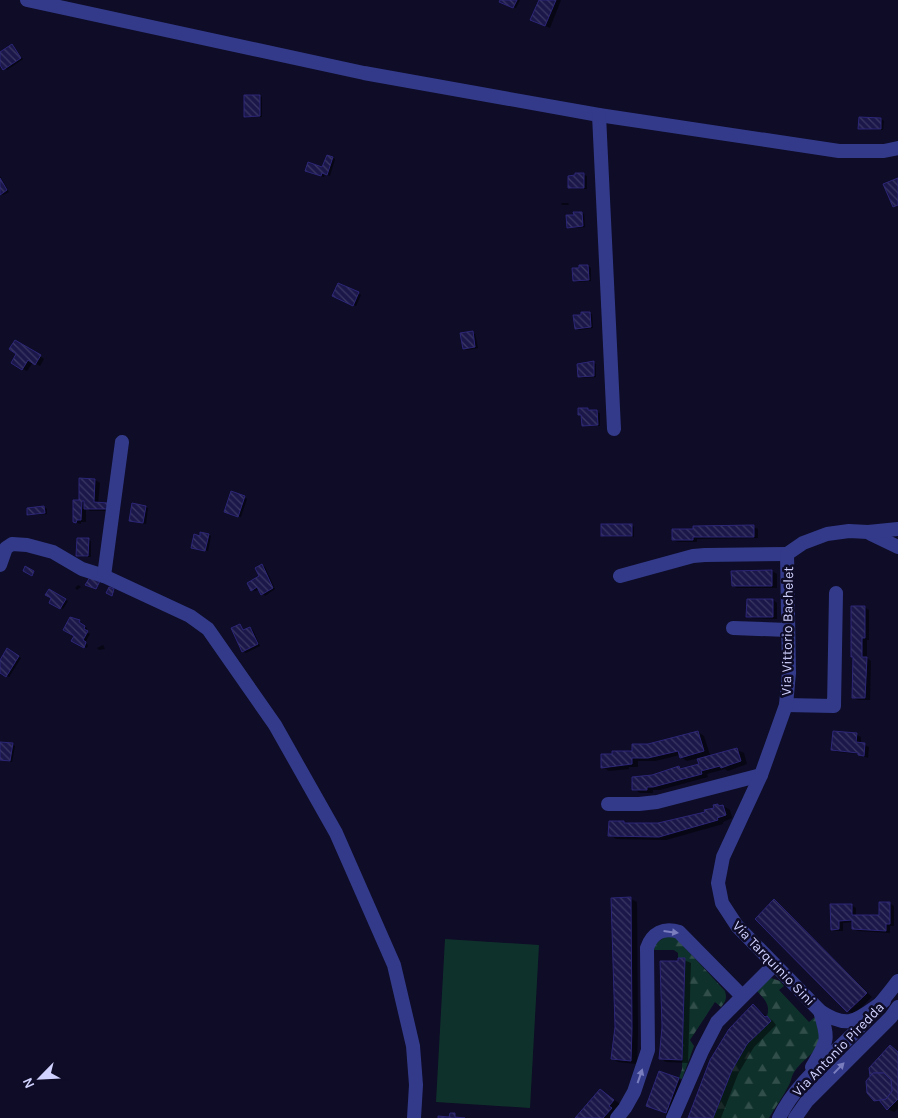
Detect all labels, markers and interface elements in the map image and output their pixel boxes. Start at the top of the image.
street label: Via Vittorio Bachelet [778,566,797,696]
street label: Via Tarquinio Sini [729,917,818,1009]
one-way arrow [664,928,680,936]
street label: Via Antonio Piredda [789,999,888,1100]
north arrow [15,1053,65,1103]
one-way arrow [832,1063,844,1075]
one-way arrow [636,1068,644,1083]
text: N [19,1075,38,1091]

